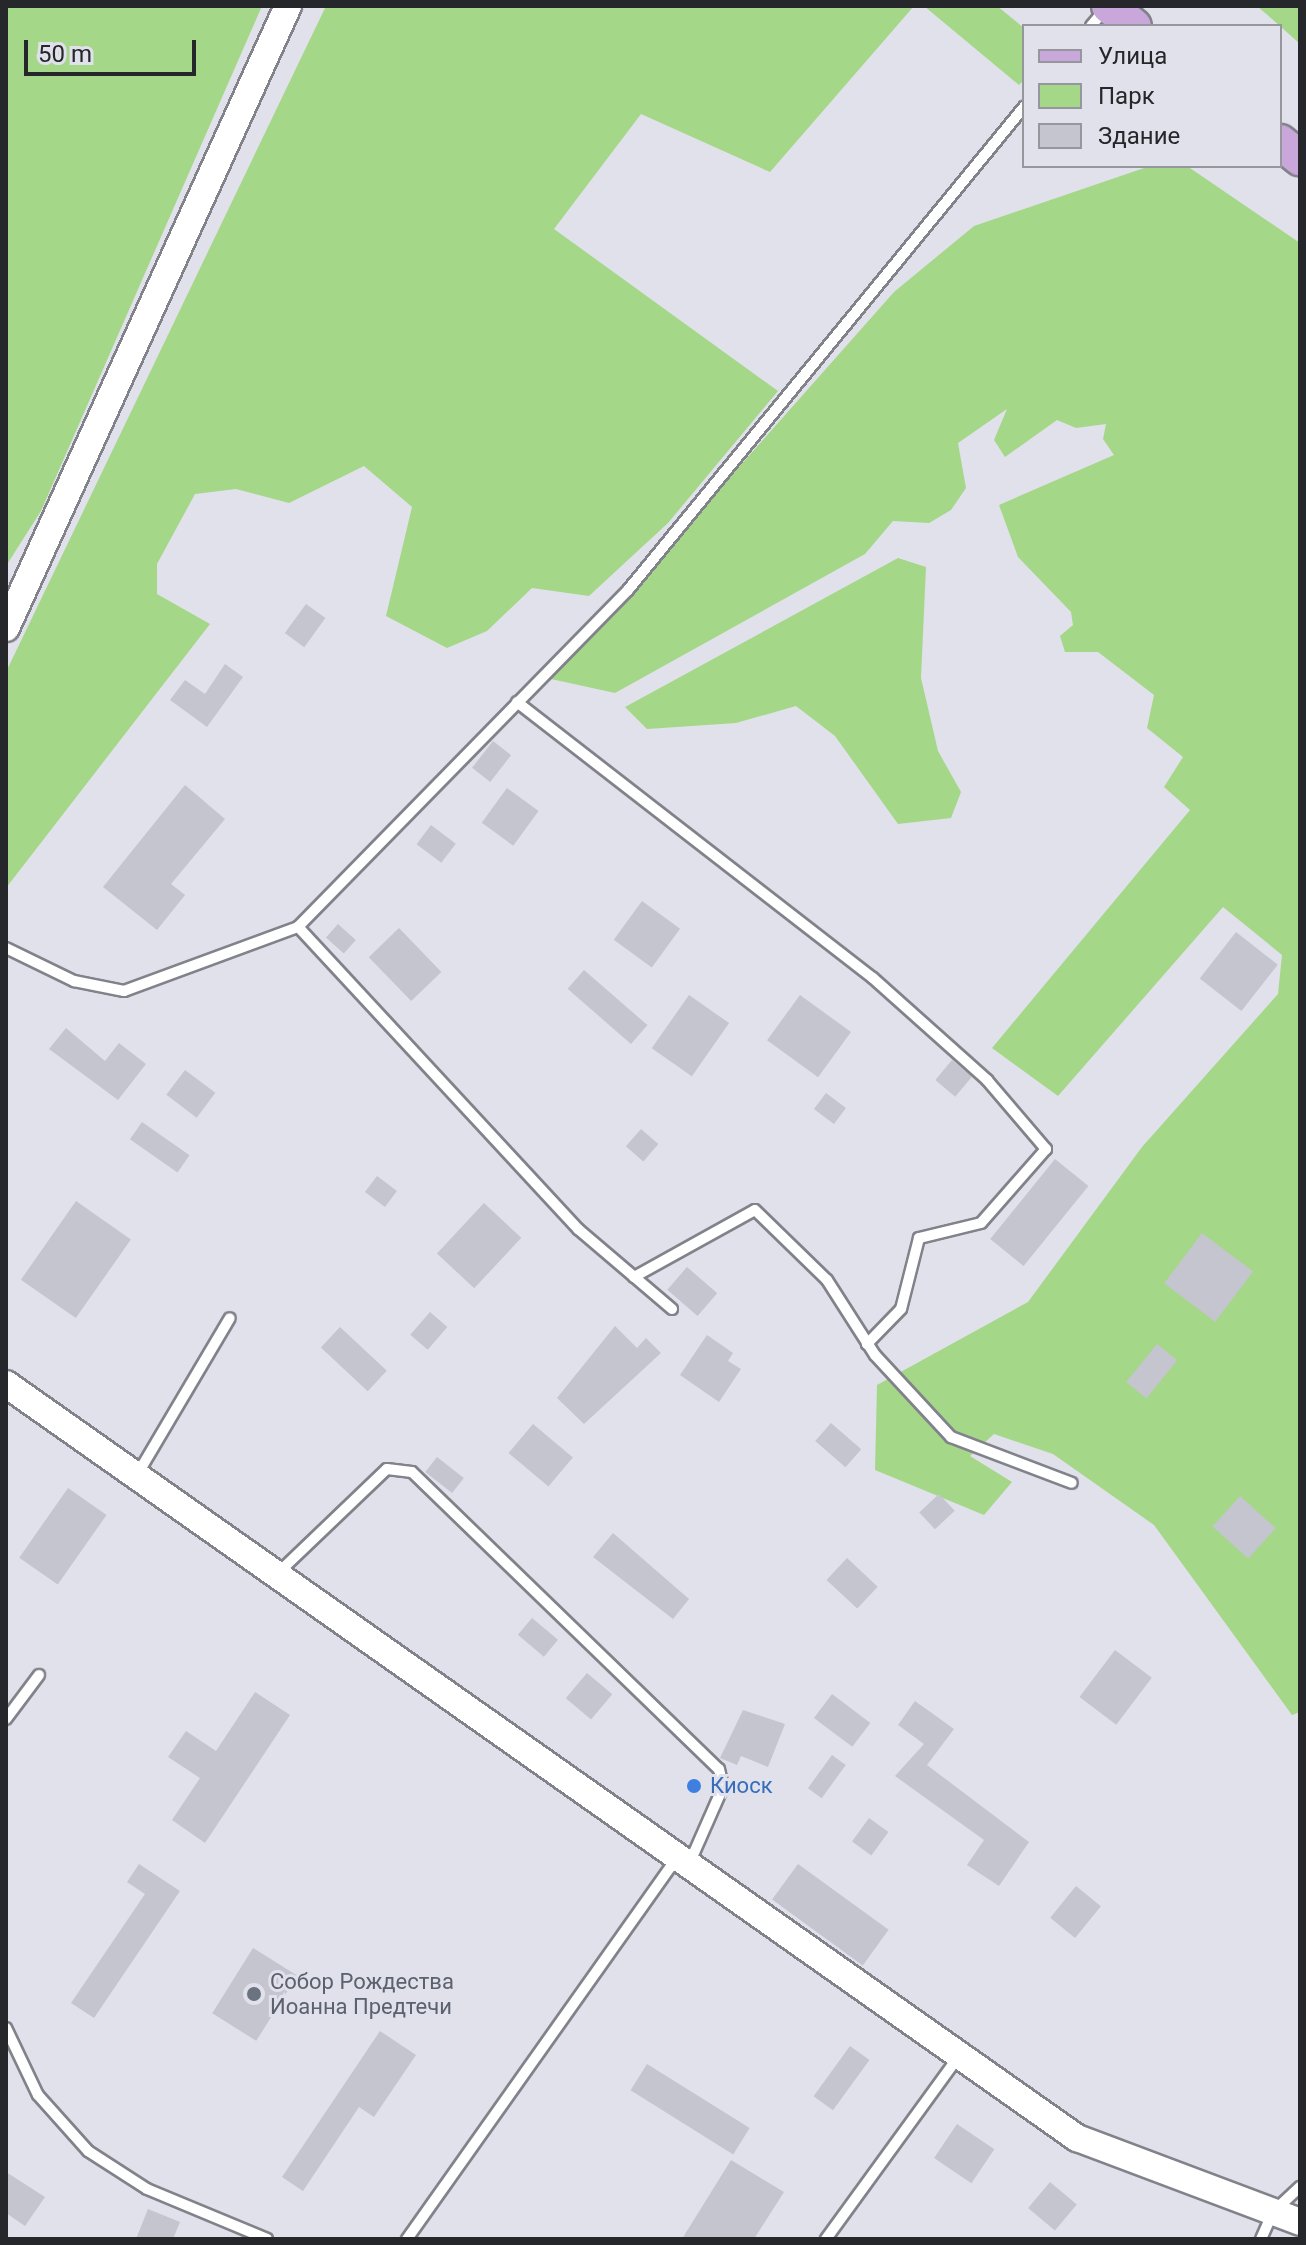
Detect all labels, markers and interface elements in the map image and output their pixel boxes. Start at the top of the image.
scale bar [28,24,200,74]
legend [1022,24,1282,168]
text: 50 m [38,40,92,68]
text: Улица [1098,42,1167,70]
text: Парк [1098,82,1155,110]
text: Здание [1098,122,1180,150]
place label: Киоск [710,1773,773,1799]
marker: Киоск [685,1777,703,1795]
place label: Собор Рождества Иоанна Предтечи [270,1968,454,2020]
marker: Собор Рождества Иоанна Предтечи [245,1985,263,2003]

